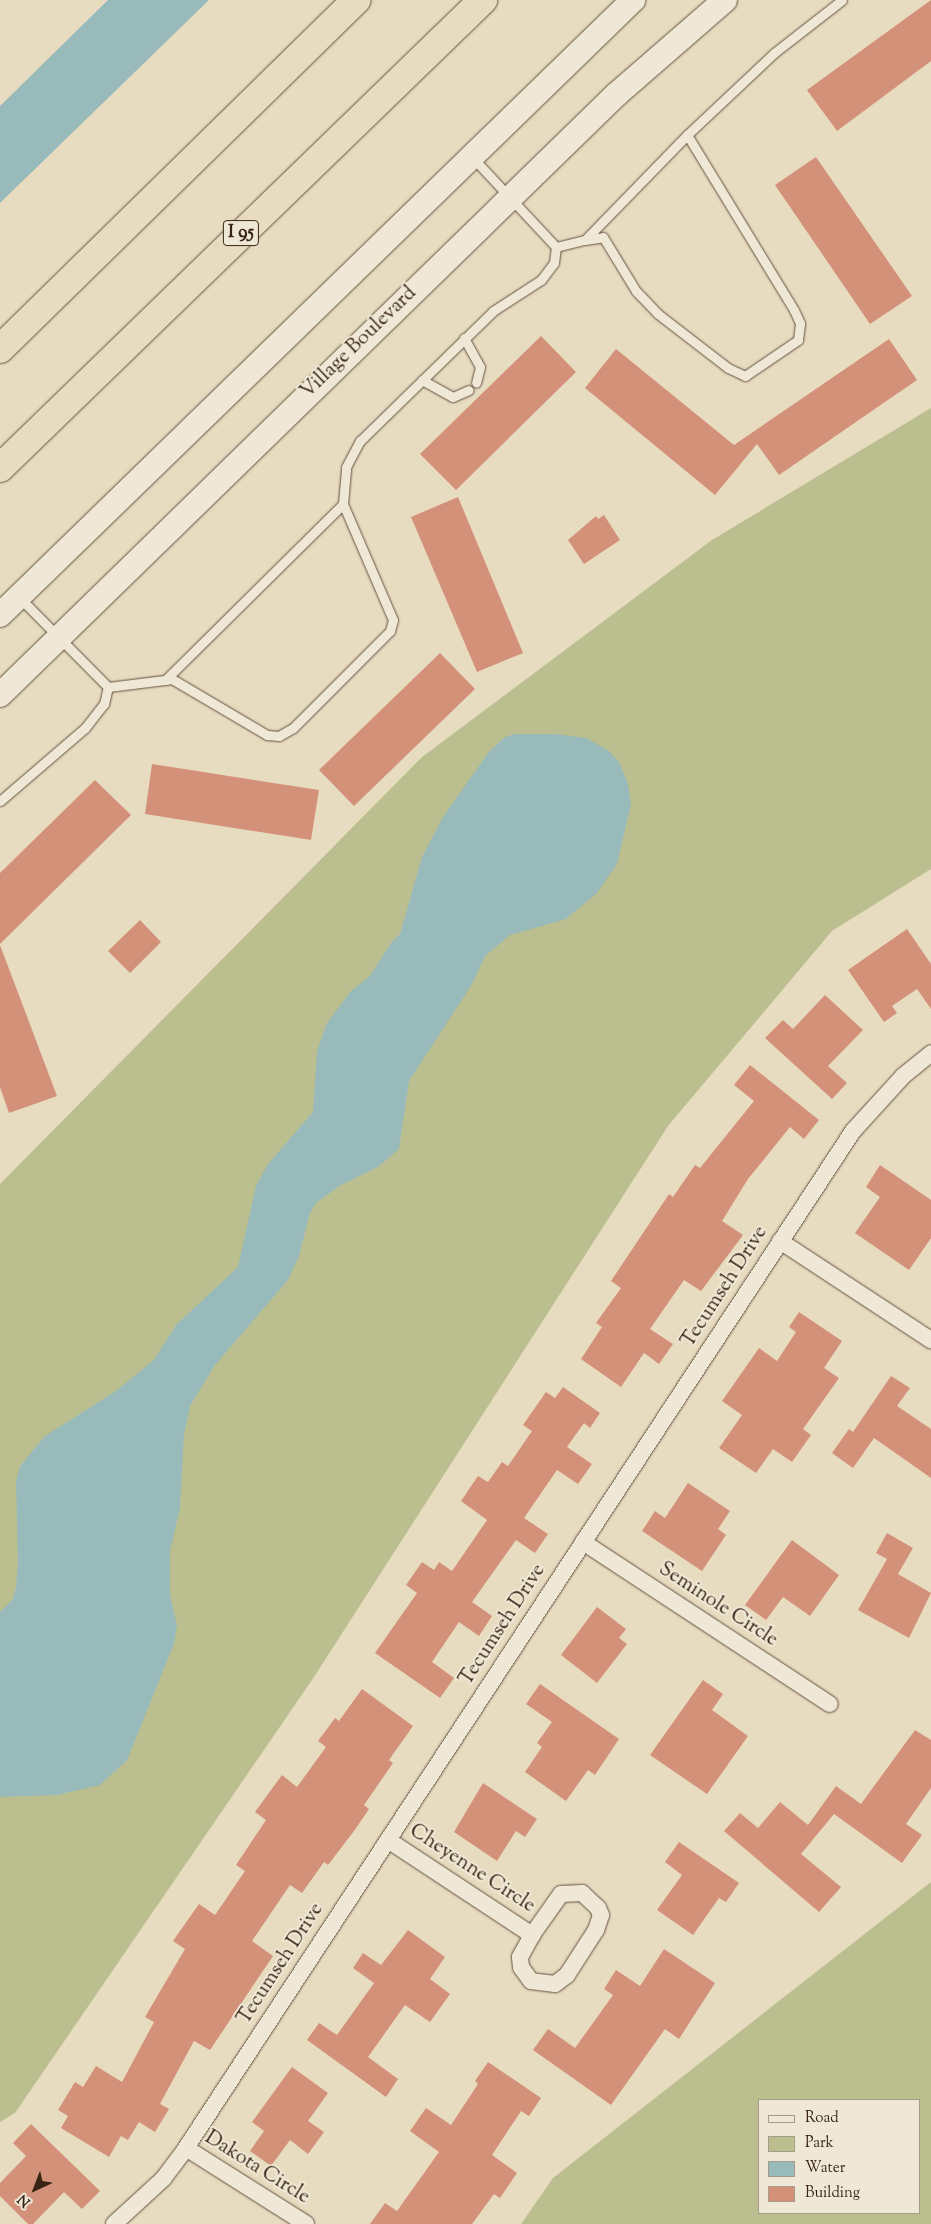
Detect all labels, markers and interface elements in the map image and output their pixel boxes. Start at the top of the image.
road number: I 95 [222,217,260,250]
street label: Village Boulevard [296,282,422,404]
street label: Tecumseh Drive [677,1222,773,1352]
street label: Seminole Circle [654,1558,782,1652]
street label: Tecumseh Drive [455,1560,551,1690]
street label: Cheyenne Circle [405,1819,539,1919]
street label: Tecumseh Drive [233,1899,329,2029]
legend [758,2099,921,2214]
text: Road [805,2108,839,2129]
street label: Dakota Circle [200,2126,314,2210]
text: Park [805,2133,834,2154]
text: Water [805,2158,845,2179]
north arrow [10,2164,60,2214]
text: Building [805,2183,860,2204]
text: N [14,2189,36,2211]

